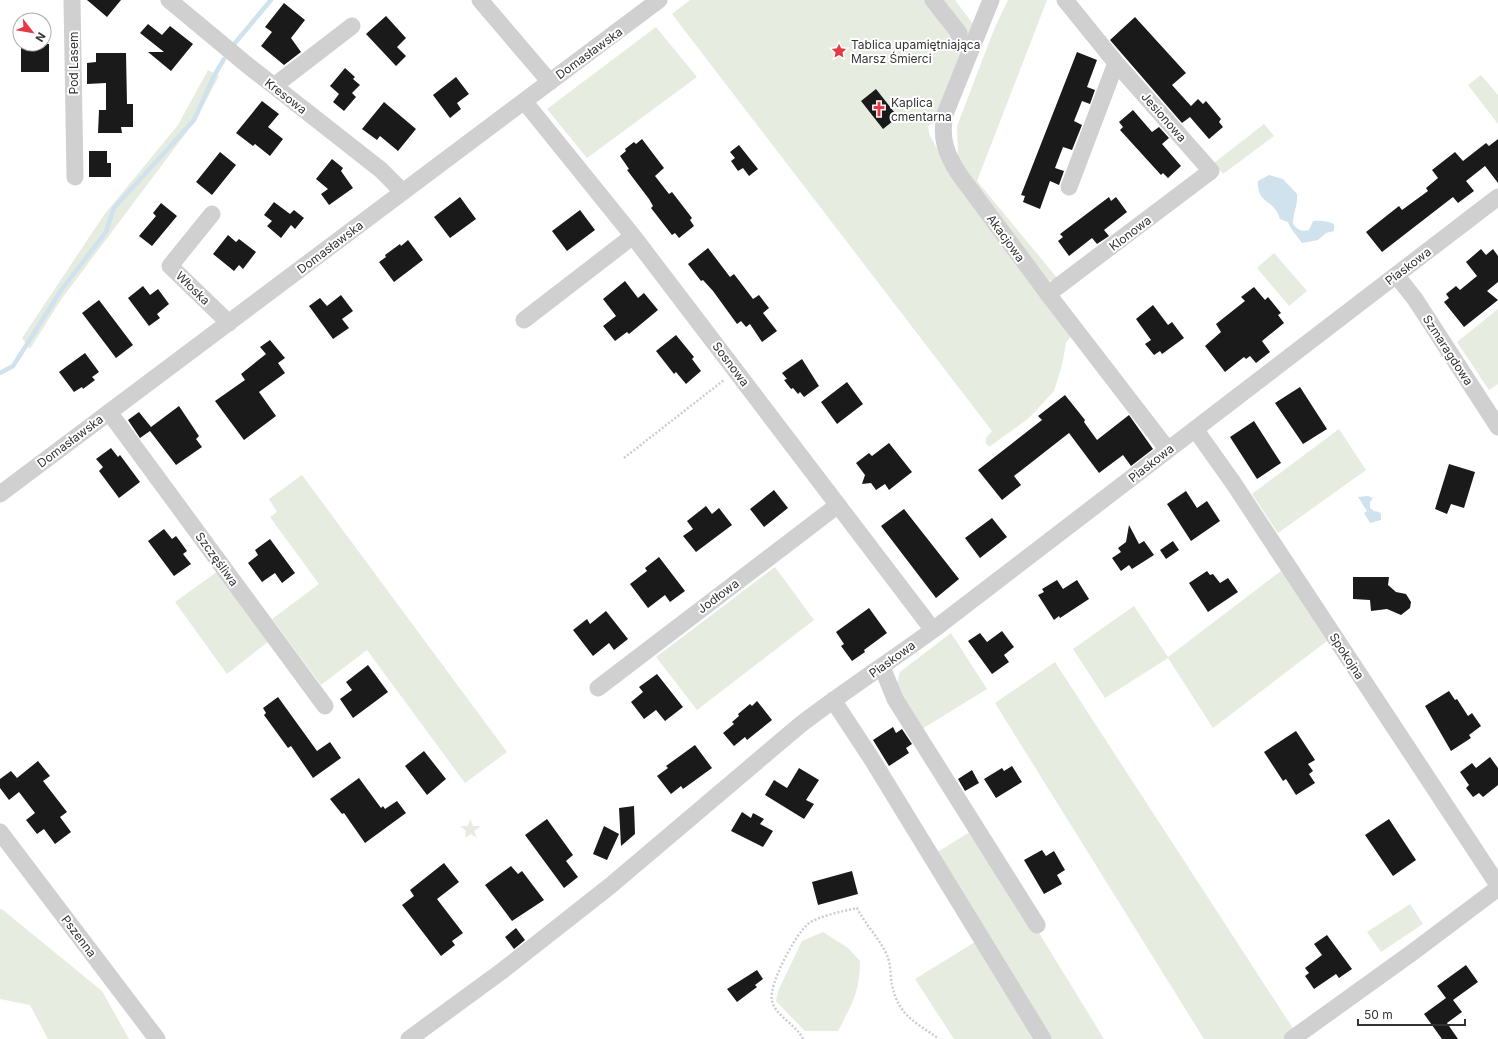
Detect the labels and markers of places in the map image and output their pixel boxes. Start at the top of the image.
place label: Tablica upamiętniająca Marsz Śmierci [851,37,981,66]
place icon: Tablica upamiętniająca Marsz Śmierci [830,42,848,60]
place label: Kaplica cmentarna [891,95,952,124]
church icon: Kaplica cmentarna [870,100,888,118]

